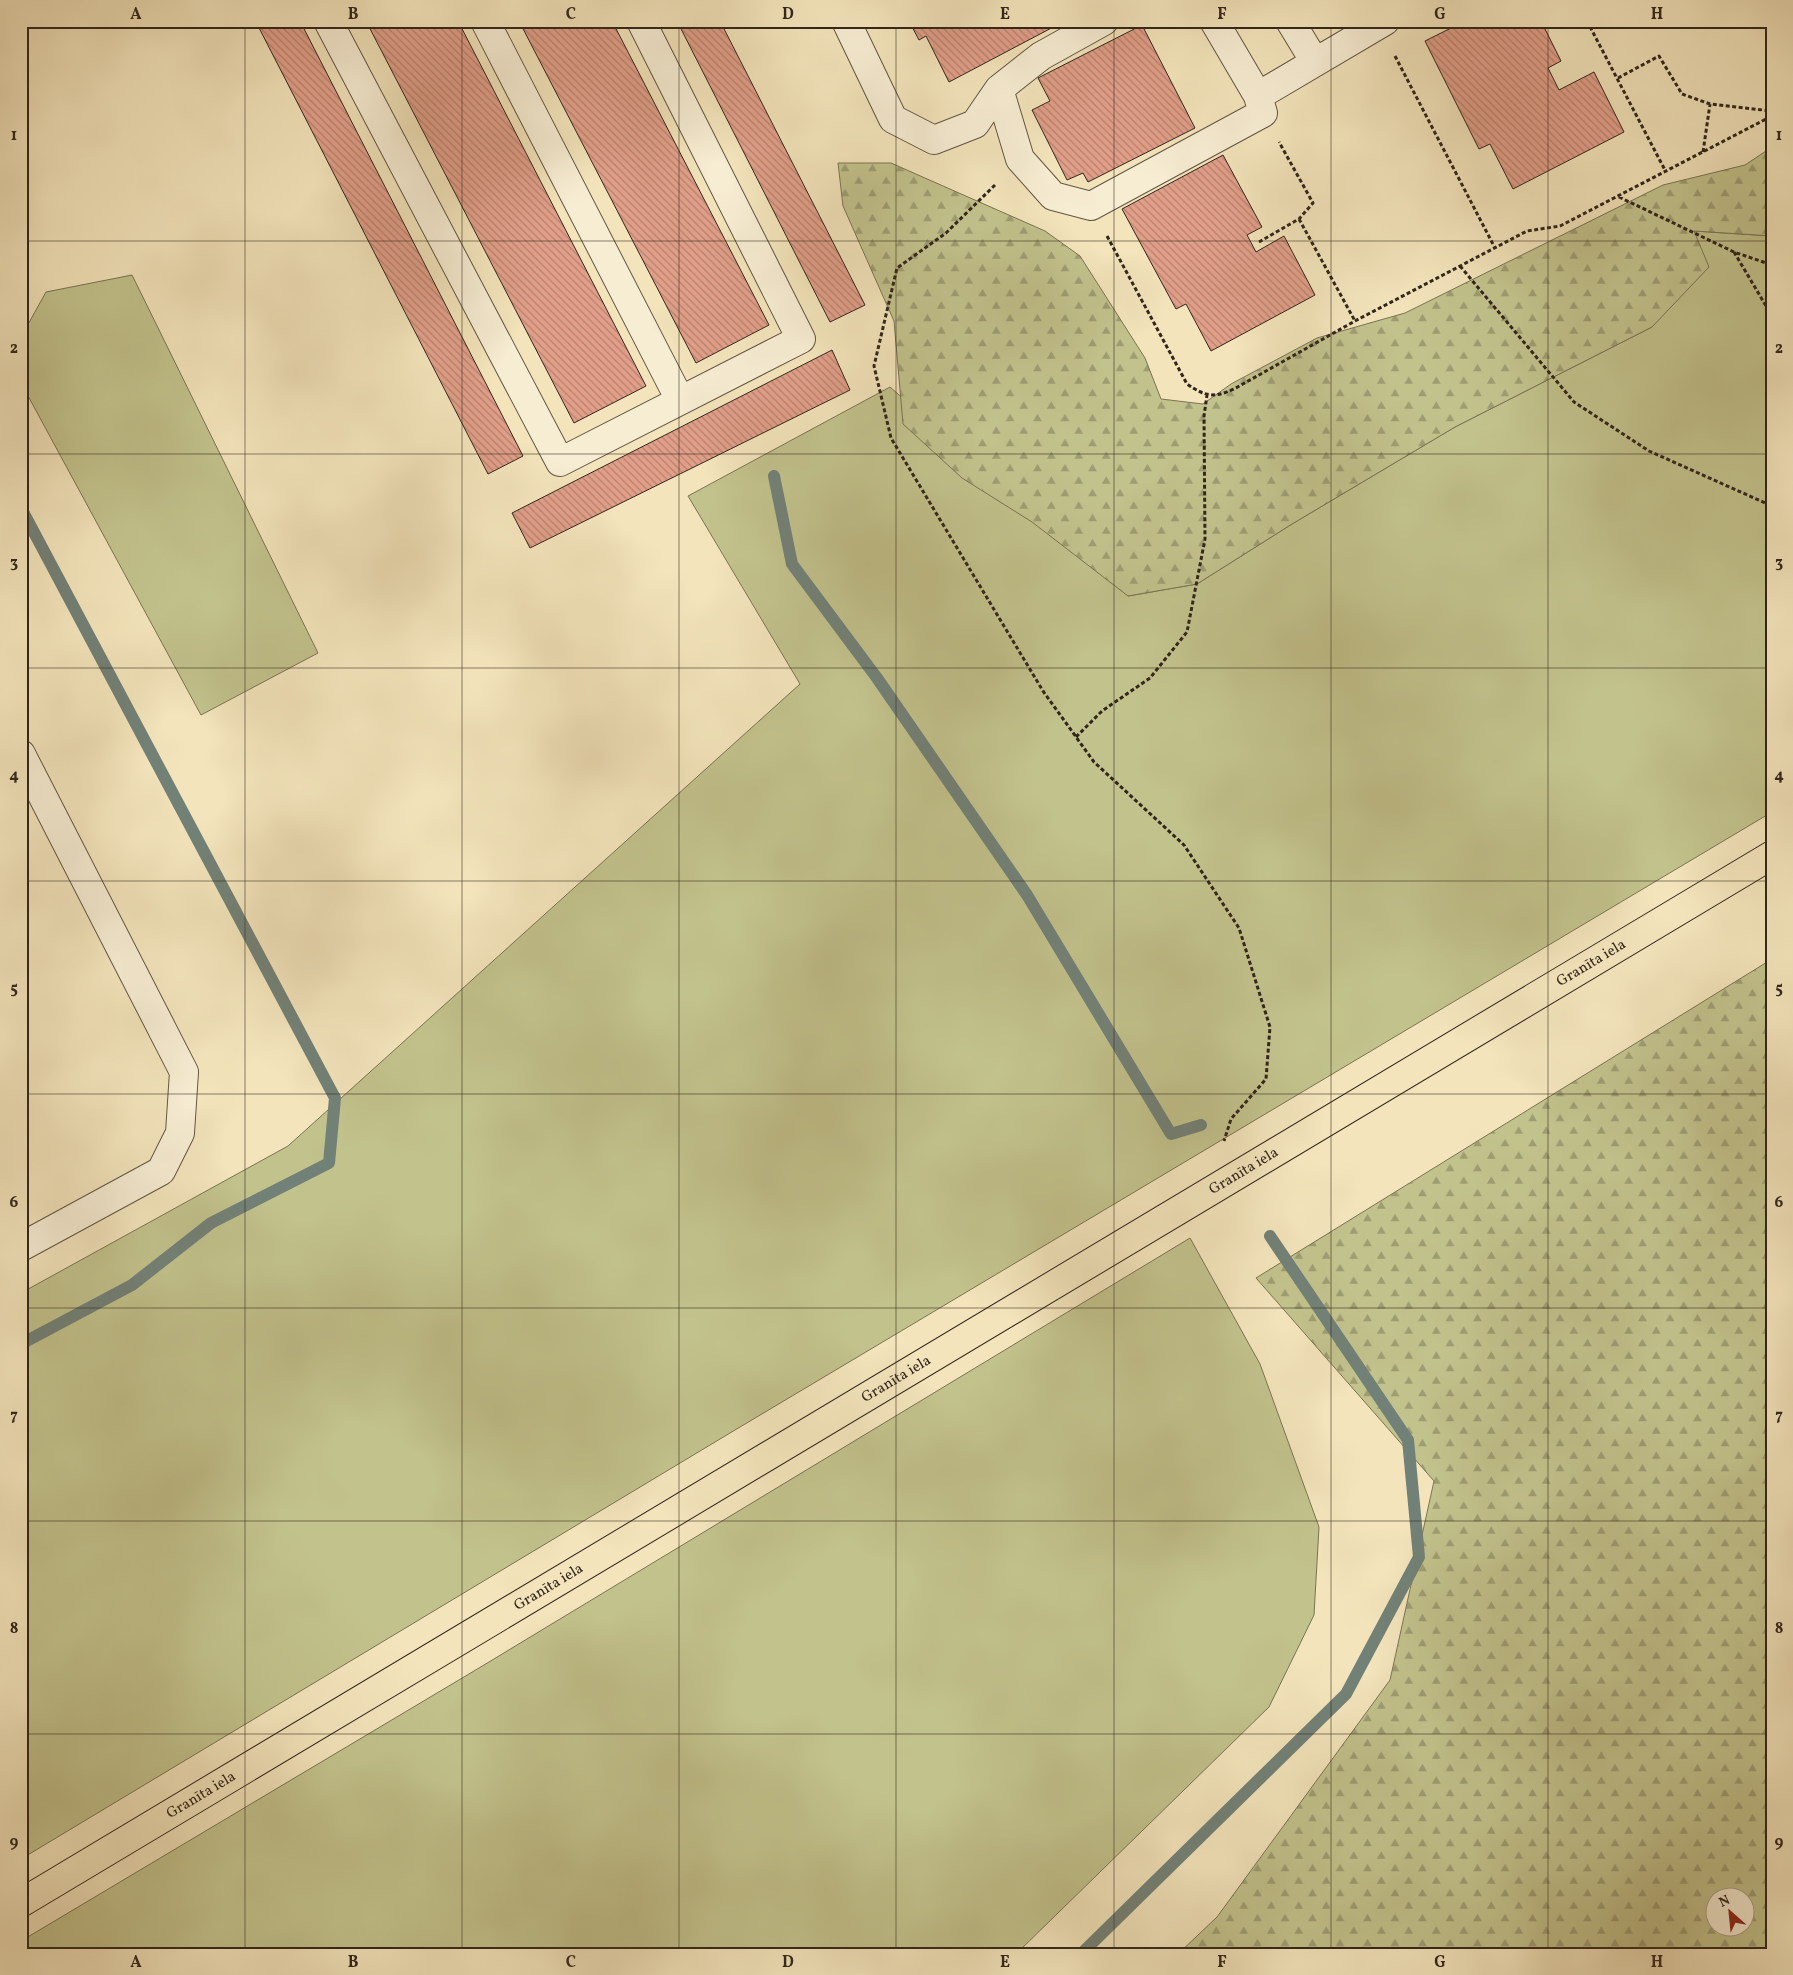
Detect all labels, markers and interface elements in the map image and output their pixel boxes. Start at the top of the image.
text: A [130,4,142,26]
text: B [348,4,359,26]
text: C [566,4,576,26]
text: D [782,4,794,26]
text: E [1000,4,1010,26]
text: F [1217,4,1227,26]
text: G [1434,4,1446,26]
text: H [1651,4,1663,26]
text: 1 [11,125,17,147]
text: 1 [1776,125,1782,147]
text: 2 [10,338,18,360]
text: 2 [1775,338,1783,360]
text: 3 [10,552,18,574]
text: 3 [1775,552,1783,574]
text: 4 [9,765,19,787]
text: 4 [1774,765,1784,787]
street label: Granīta iela [1553,934,1630,992]
text: 5 [10,978,18,1000]
text: 5 [1775,978,1783,1000]
street label: Granīta iela [1205,1142,1282,1200]
text: 6 [10,1192,19,1214]
text: 6 [1775,1192,1784,1214]
street label: Granīta iela [858,1350,935,1408]
text: 7 [10,1405,18,1427]
text: 7 [1775,1405,1783,1427]
street label: Granīta iela [510,1558,587,1616]
text: 8 [10,1618,18,1640]
text: 8 [1775,1618,1783,1640]
street label: Granīta iela [162,1766,240,1824]
text: 9 [10,1832,19,1854]
text: 9 [1775,1832,1784,1854]
north arrow [1706,1888,1756,1938]
text: N [1716,1891,1734,1913]
text: A [130,1952,142,1974]
text: B [348,1952,359,1974]
text: C [566,1952,576,1974]
text: D [782,1952,794,1974]
text: E [1000,1952,1010,1974]
text: F [1217,1952,1227,1974]
text: G [1434,1952,1446,1974]
text: H [1651,1952,1663,1974]

